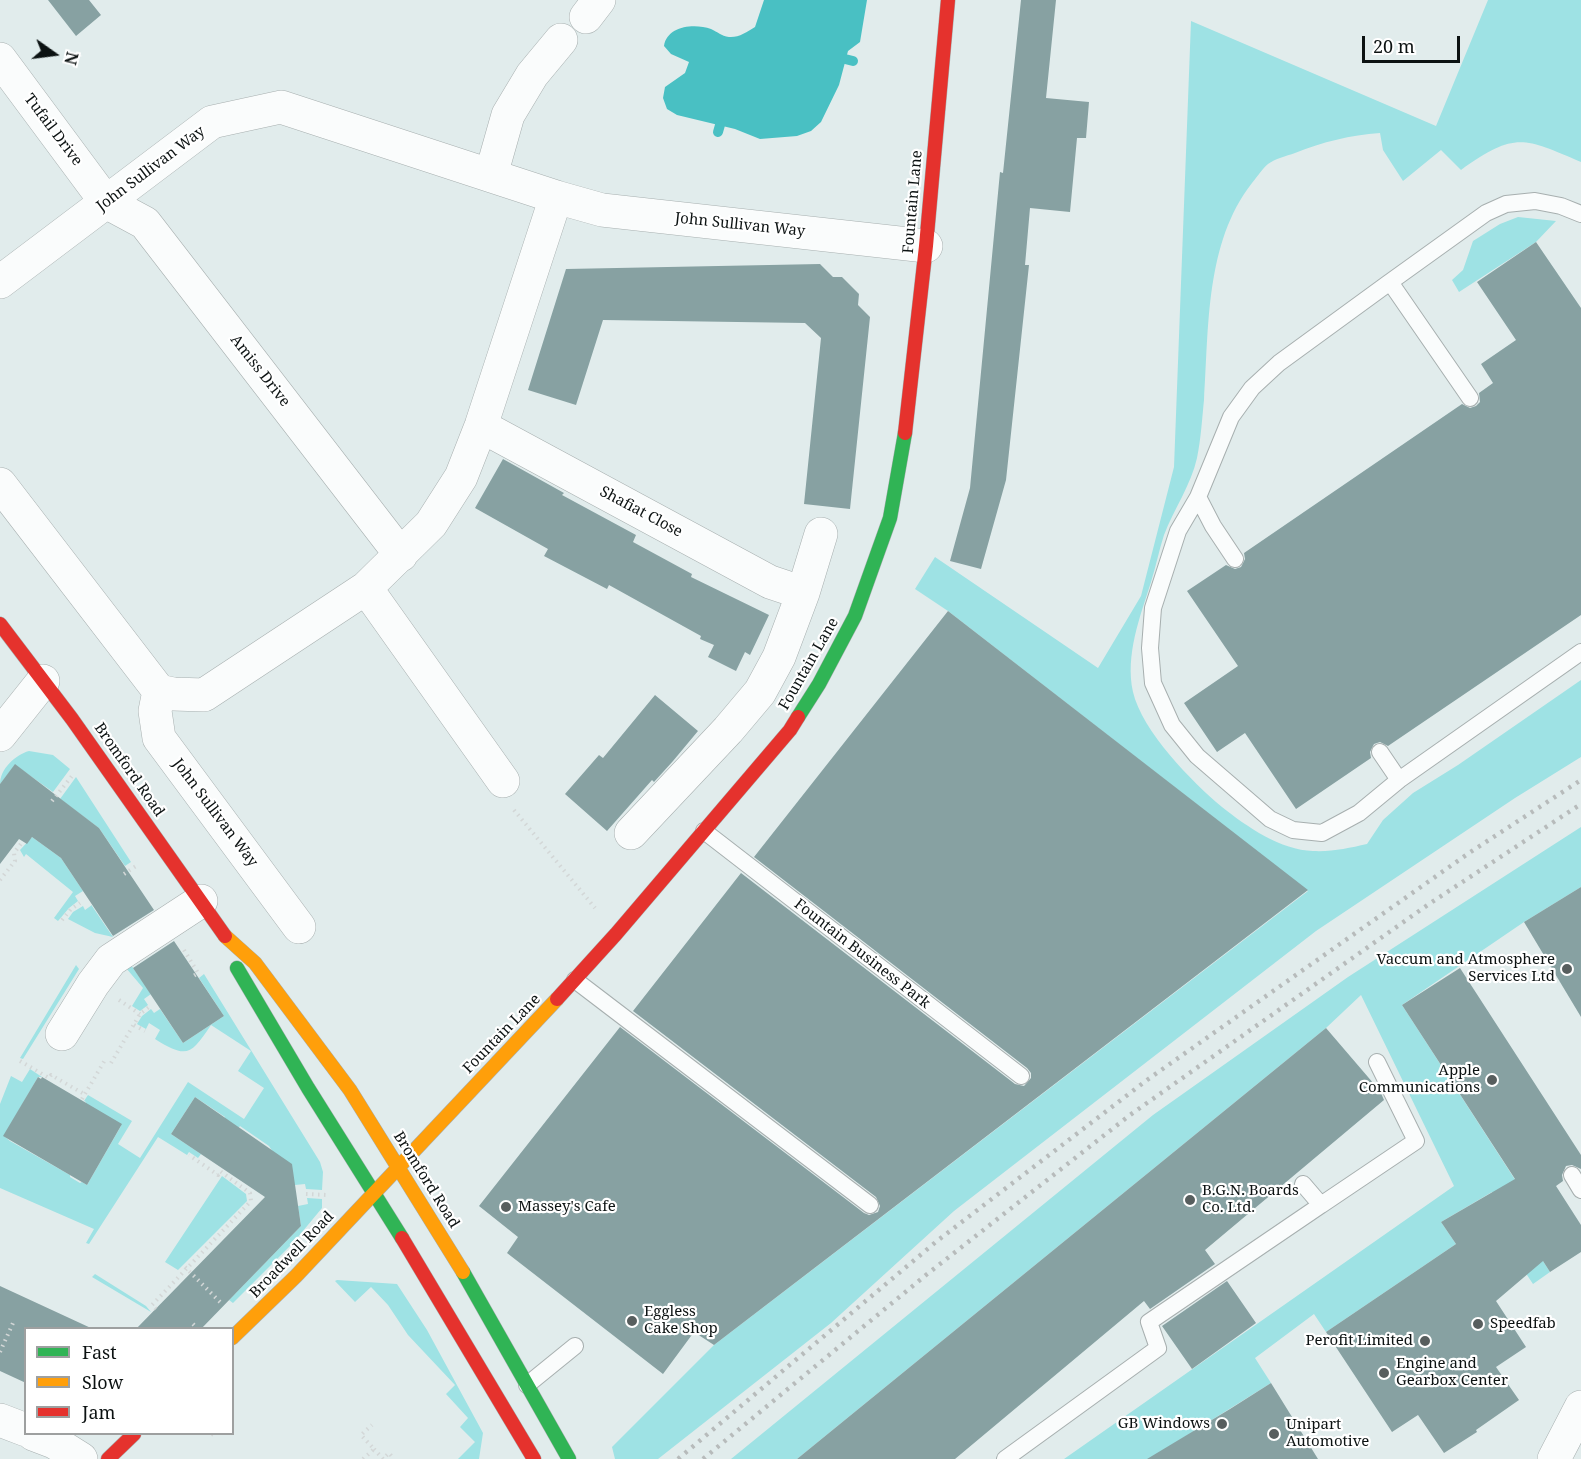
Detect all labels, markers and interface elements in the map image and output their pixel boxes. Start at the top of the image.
north arrow [24,24,84,84]
scale bar [1365,24,1462,62]
text: 20 m [1373,34,1415,58]
text: N [59,50,84,67]
street label: Tufail Drive [20,90,86,170]
street label: John Sullivan Way [93,122,209,216]
street label: Fountain Lane [900,150,926,254]
street label: John Sullivan Way [674,209,806,241]
street label: Amiss Drive [226,331,294,411]
street label: Shafiat Close [597,483,685,541]
street label: Fountain Lane [775,615,843,713]
street label: Bromford Road [90,720,168,820]
street label: John Sullivan Way [168,755,262,871]
street label: Fountain Business Park [790,895,934,1013]
place label: Vaccum and Atmosphere Services Ltd [1376,951,1555,986]
marker: Vaccum and Atmosphere Services Ltd [1560,962,1574,976]
street label: Fountain Lane [460,990,544,1078]
place label: Apple Communications [1359,1062,1480,1097]
marker: Apple Communications [1485,1073,1499,1087]
street label: Bromford Road [389,1128,463,1232]
place label: B.G.N. Boards Co. Ltd. [1202,1182,1299,1217]
marker: B.G.N. Boards Co. Ltd. [1183,1193,1197,1207]
place label: Massey's Cafe [518,1198,616,1216]
marker: Massey's Cafe [499,1200,513,1214]
street label: Broadwell Road [246,1208,338,1302]
place label: Eggless Cake Shop [644,1303,718,1338]
marker: Eggless Cake Shop [625,1314,639,1328]
place label: Speedfab [1490,1315,1556,1333]
marker: Speedfab [1471,1317,1485,1331]
legend [24,1327,234,1435]
place label: Perofit Limited [1305,1332,1413,1350]
marker: Perofit Limited [1418,1334,1432,1348]
text: Fast [82,1340,117,1364]
place label: Engine and Gearbox Center [1396,1355,1508,1390]
marker: Engine and Gearbox Center [1377,1366,1391,1380]
text: Slow [82,1370,123,1394]
text: Jam [82,1400,116,1424]
place label: GB Windows [1118,1415,1210,1433]
place label: Unipart Automotive [1286,1416,1369,1451]
marker: GB Windows [1215,1417,1229,1431]
marker: Unipart Automotive [1267,1427,1281,1441]

